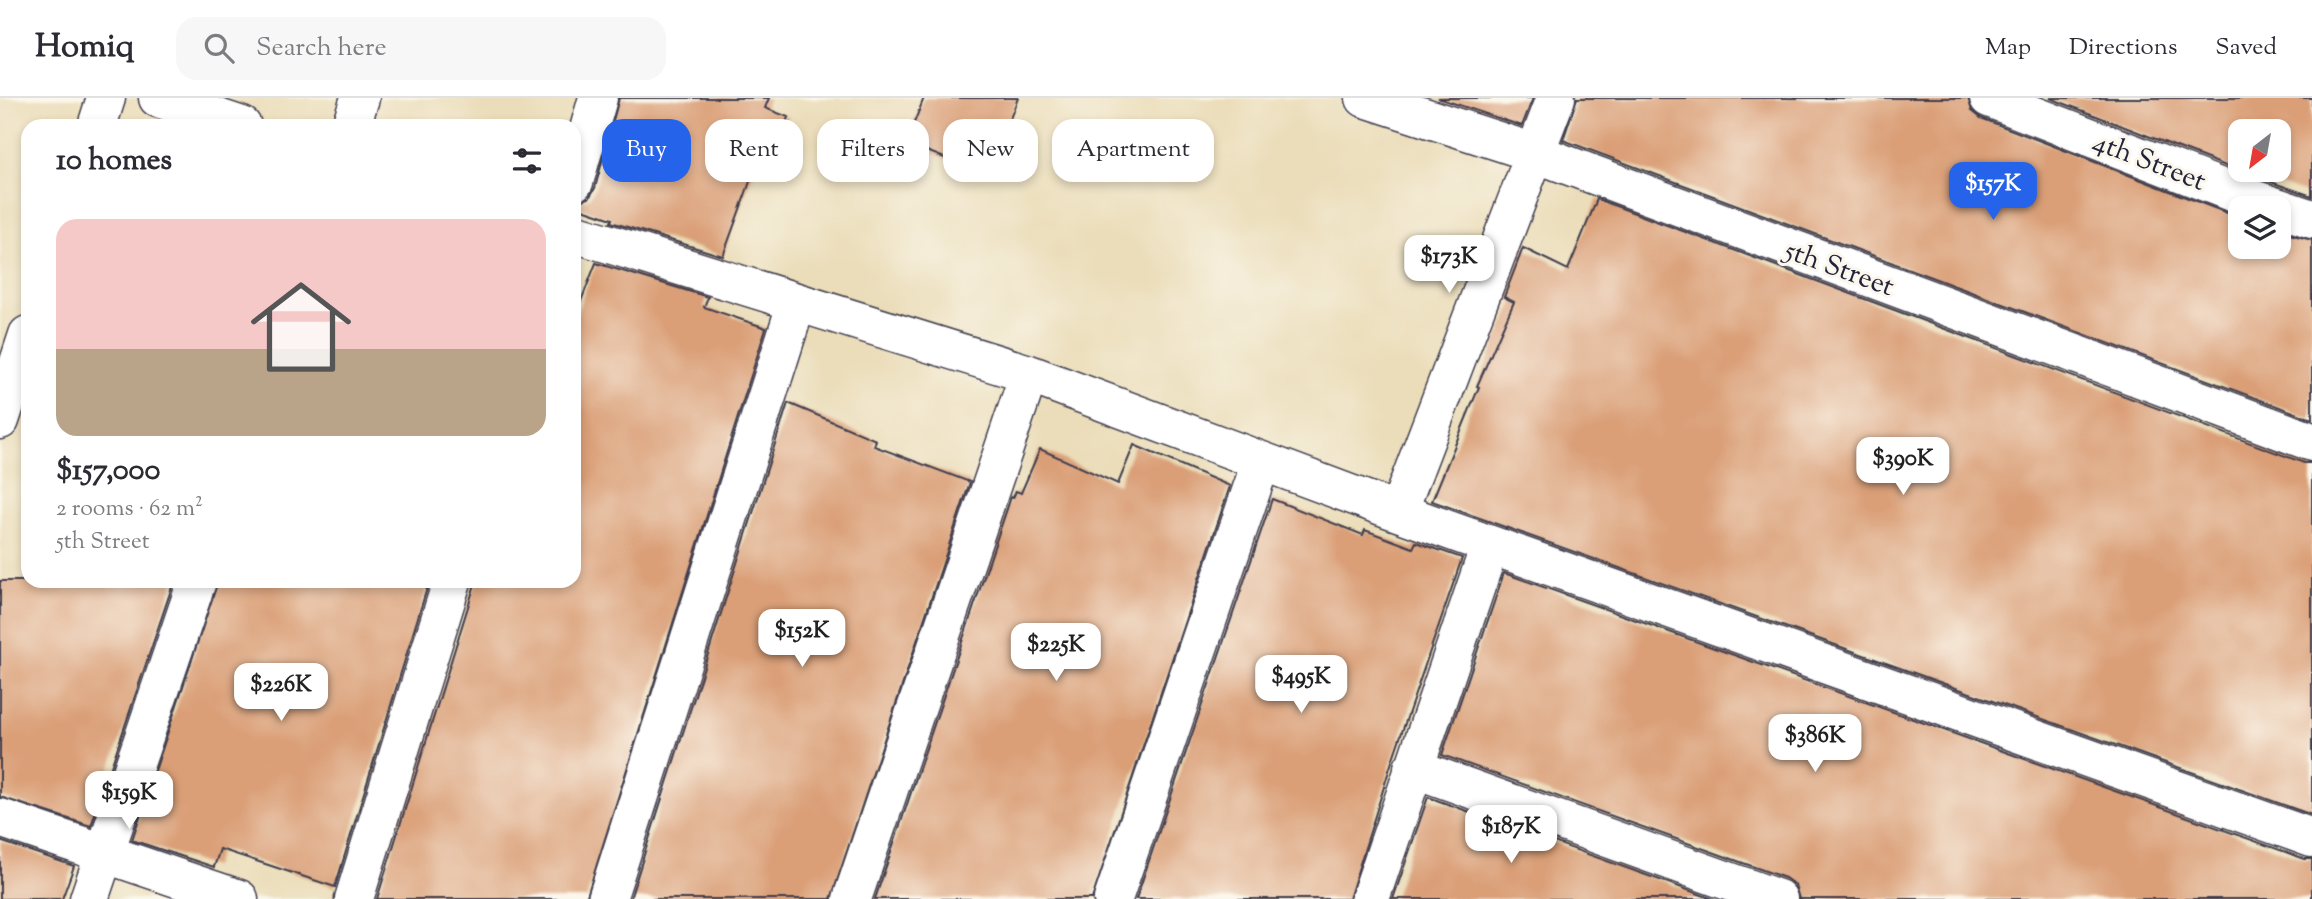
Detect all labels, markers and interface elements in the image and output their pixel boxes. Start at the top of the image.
search box [176,17,666,80]
text: Homiq [35,24,134,72]
icon: search [200,29,238,67]
text: Search here [256,30,387,67]
text: Map [1985,31,2031,65]
text: Directions [2069,31,2177,65]
text: Saved [2215,31,2277,65]
chip: Buy [602,119,691,182]
chip: Rent [705,119,803,182]
chip: Filters [817,119,929,182]
chip: New [943,119,1038,182]
chip: Apartment [1052,119,1214,182]
north arrow [2228,119,2291,182]
map controls [2228,119,2291,259]
street label: 4th Street [2087,123,2212,203]
text: 10 homes [56,140,172,183]
icon: filters [508,142,546,180]
pin: $157K [1944,162,2042,222]
text: $157K [1965,168,2021,201]
button: layers [2228,196,2291,259]
street label: 5th Street [1777,231,1900,308]
pin: $173K [1400,236,1498,295]
text: $173K [1420,241,1478,274]
icon: home [238,264,364,390]
pin: $390K [1854,438,1952,497]
text: $390K [1872,443,1934,476]
text: $157,000 [56,450,160,493]
text: 2 rooms · 62 m² [56,493,203,526]
text: 5th Street [56,526,150,559]
pin: $152K [753,610,851,669]
text: $152K [774,615,830,648]
pin: $225K [1007,624,1105,683]
text: $225K [1027,629,1085,662]
pin: $495K [1252,656,1350,715]
text: $495K [1271,661,1331,694]
pin: $226K [232,664,330,723]
text: $226K [250,669,312,702]
pin: $386K [1766,714,1864,774]
text: $386K [1784,720,1846,753]
pin: $159K [80,772,178,831]
text: $159K [101,777,157,810]
pin: $187K [1462,806,1560,865]
text: $187K [1481,811,1541,844]

